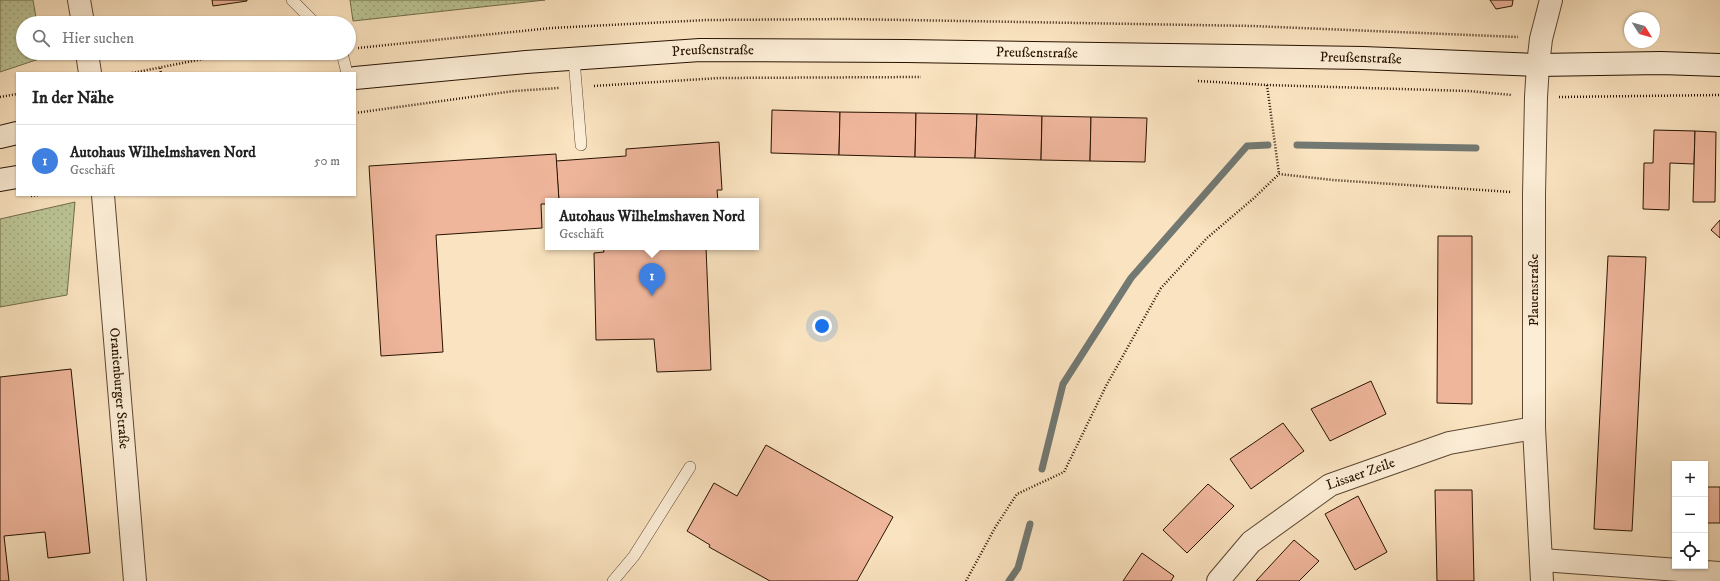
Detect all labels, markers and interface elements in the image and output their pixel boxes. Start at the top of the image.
north arrow [1624,12,1660,48]
search box [16,16,356,60]
icon: search [30,27,52,49]
text: Hier suchen [62,29,134,48]
street label: Preußenstraße [671,41,754,61]
street label: Preußenstraße [996,43,1078,63]
street label: Preußenstraße [1320,48,1402,69]
text: In der Nähe [32,87,114,109]
text: Autohaus Wilhelmshaven Nord [70,143,256,162]
text: 1 [43,153,47,169]
text: 50 m [314,153,340,169]
text: Geschäft [70,162,115,178]
popup [545,198,759,250]
text: Autohaus Wilhelmshaven Nord [559,207,745,226]
text: Geschäft [559,226,604,242]
street label: Plauenstraße [1525,253,1543,326]
pin: 1 [639,263,665,296]
your location [812,316,832,336]
street label: Oranienburger Straße [105,327,133,450]
street label: Lissaer Zeile [1324,454,1398,495]
map controls [1672,461,1708,569]
button: + [1672,461,1708,497]
button: − [1672,497,1708,533]
button: locate [1672,533,1708,569]

